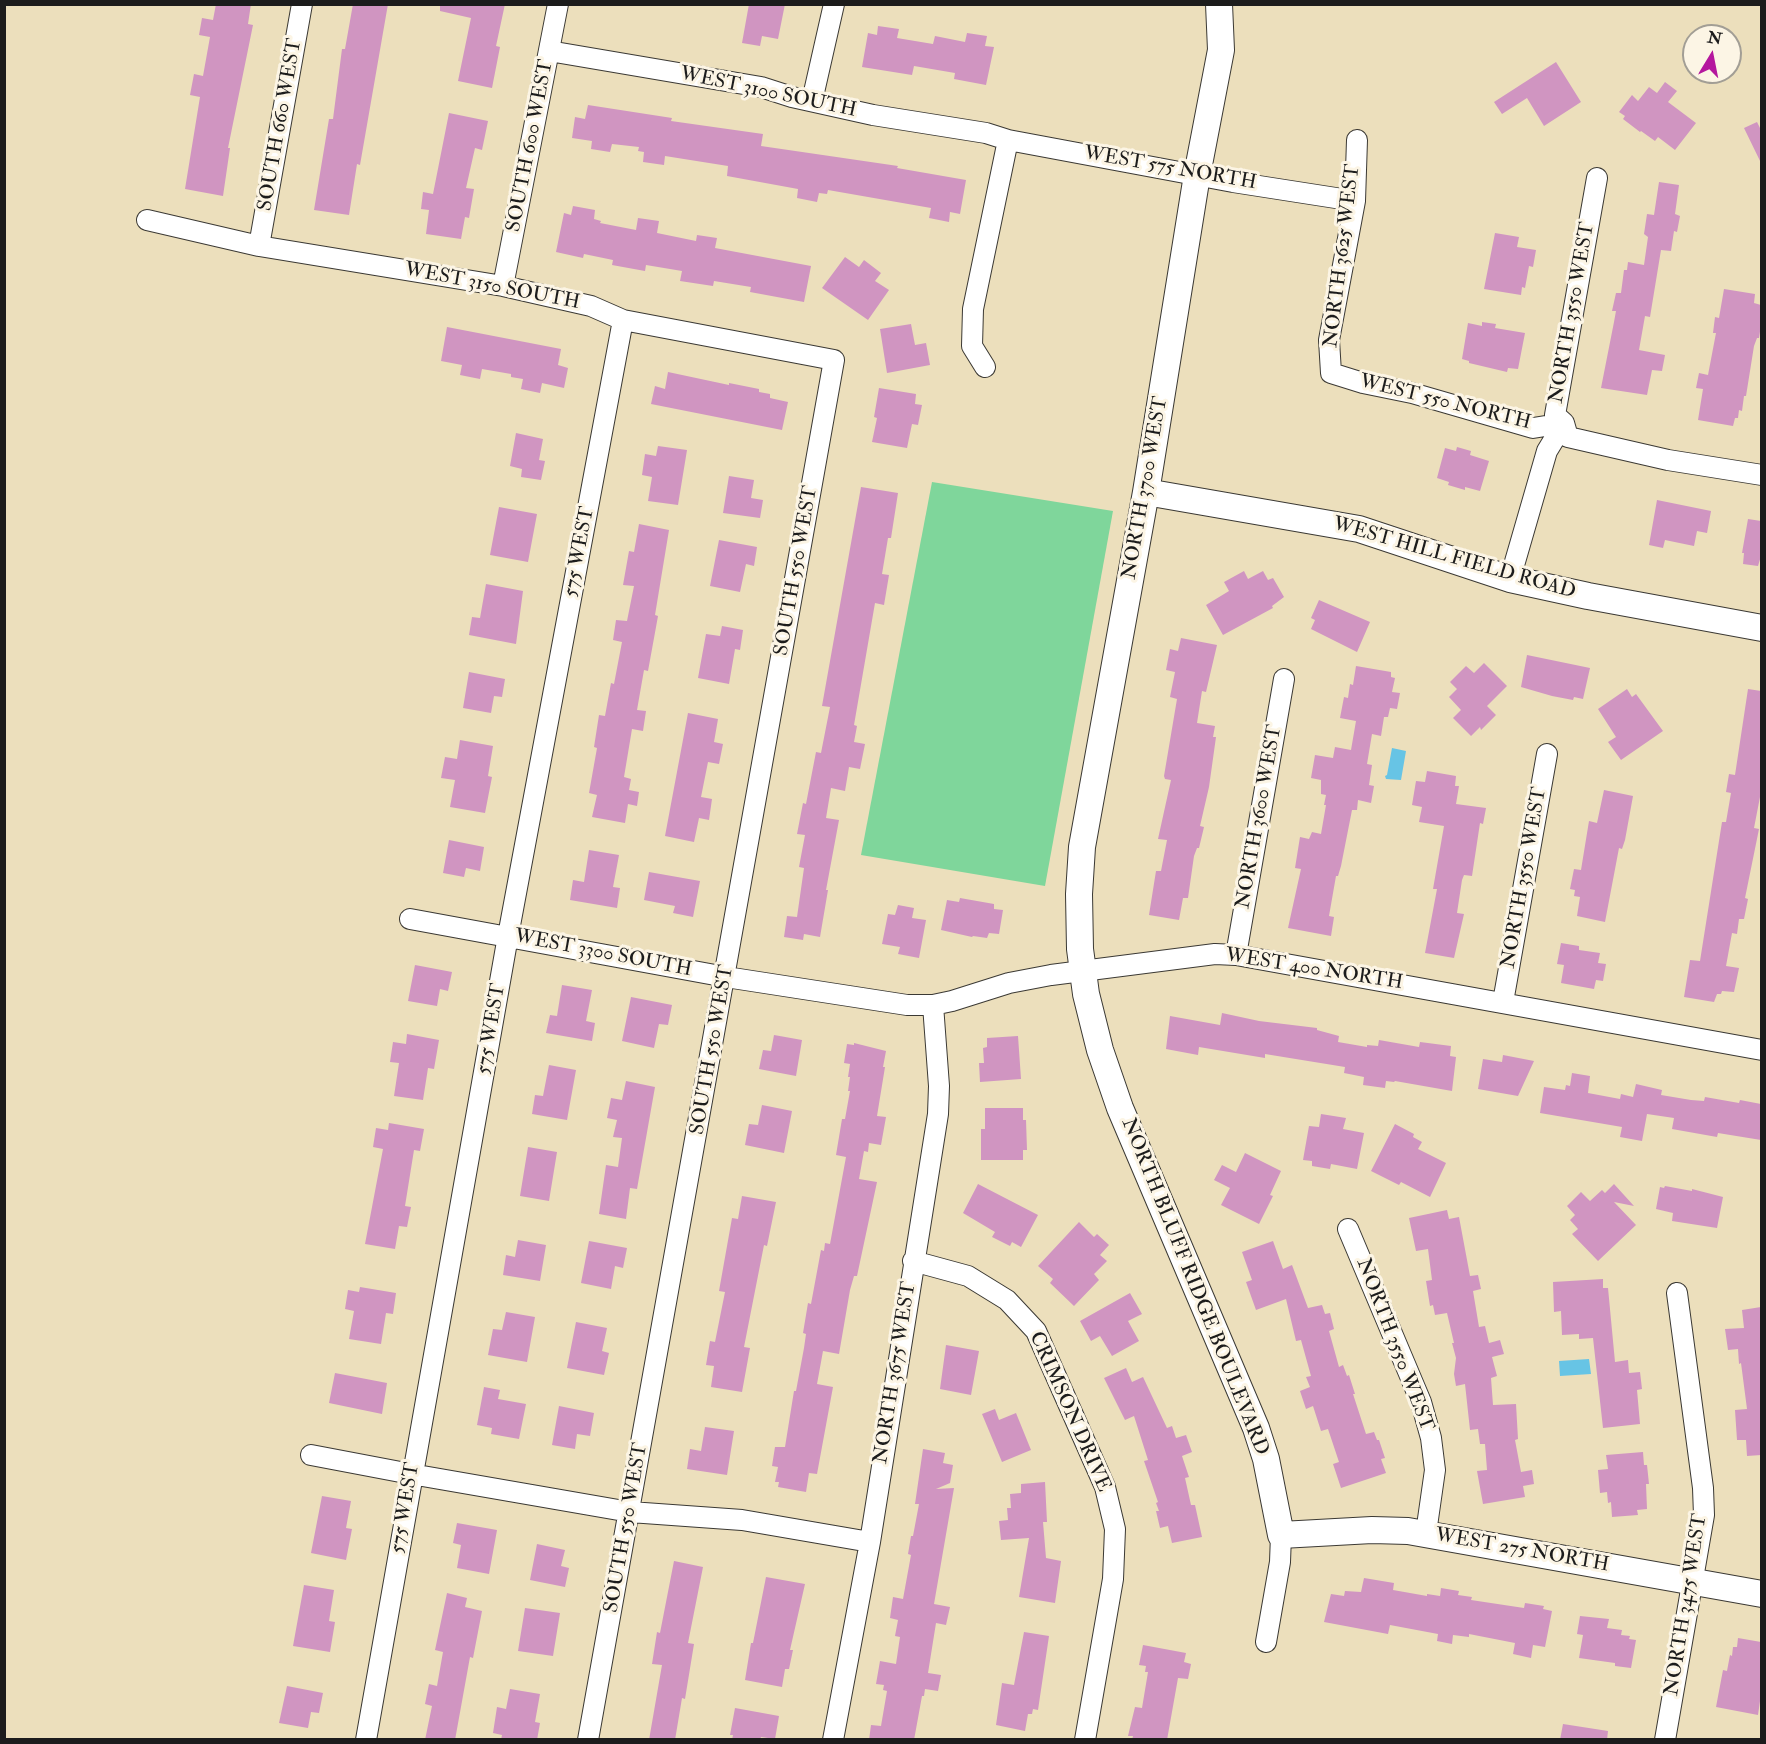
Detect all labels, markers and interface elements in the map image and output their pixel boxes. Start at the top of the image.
north arrow [1682,24,1742,84]
text: N [1706,27,1724,49]
street label: SOUTH 660 WEST [254,37,308,213]
street label: SOUTH 600 WEST [503,58,559,234]
street label: WEST 3100 SOUTH [678,63,858,123]
street label: WEST 575 NORTH [1082,142,1258,196]
street label: NORTH 3625 WEST [1320,163,1366,349]
street label: NORTH 3550 WEST [1545,221,1601,405]
street label: WEST 3150 SOUTH [402,258,582,316]
street label: WEST 550 NORTH [1357,370,1533,436]
street label: NORTH 3700 WEST [1118,395,1174,581]
street label: SOUTH 550 WEST [770,484,824,658]
street label: 575 WEST [559,505,601,599]
street label: WEST HILL FIELD ROAD [1330,513,1578,605]
street label: NORTH 3600 WEST [1232,723,1288,911]
street label: NORTH 3550 WEST [1497,786,1553,970]
street label: WEST 3300 SOUTH [512,925,694,983]
street label: WEST 400 NORTH [1224,944,1404,996]
street label: SOUTH 550 WEST [686,963,740,1137]
street label: 575 WEST [472,982,512,1076]
street label: NORTH BLUFF RIDGE BOULEVARD [1115,1115,1273,1459]
street label: NORTH 3550 WEST [1350,1255,1438,1435]
street label: NORTH 3675 WEST [870,1280,922,1466]
street label: CRIMSON DRIVE [1023,1328,1115,1496]
street label: SOUTH 550 WEST [600,1441,654,1615]
street label: 575 WEST [386,1461,426,1555]
street label: NORTH 3475 WEST [1661,1512,1713,1698]
street label: WEST 275 NORTH [1433,1524,1611,1578]

